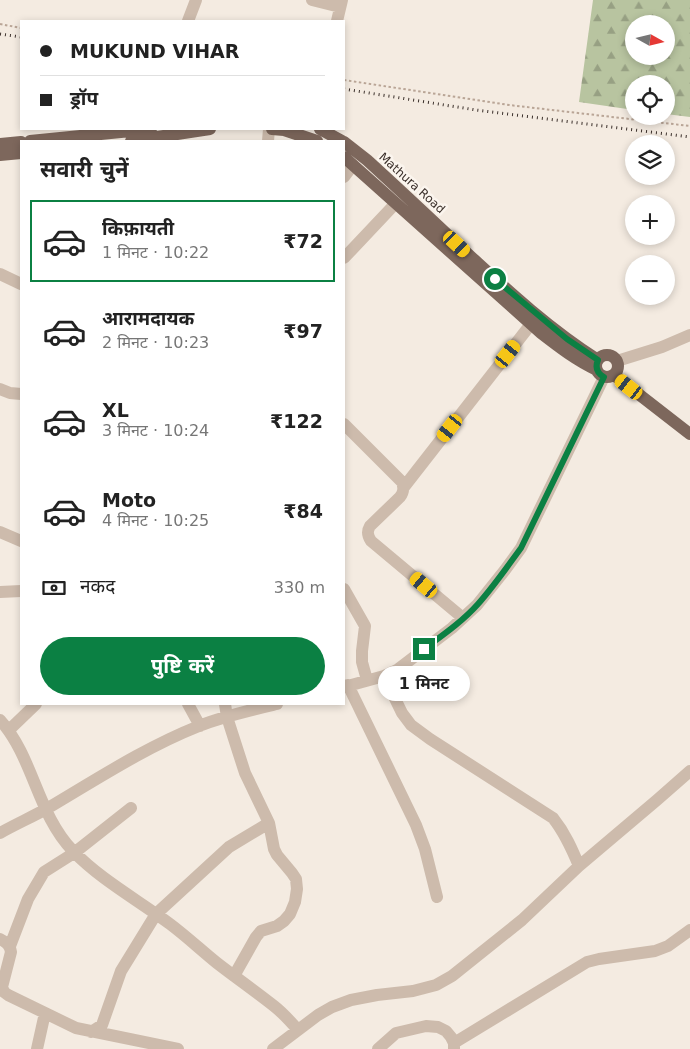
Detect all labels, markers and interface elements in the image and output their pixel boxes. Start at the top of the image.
north arrow [625,15,675,65]
map controls [625,15,675,305]
text: MUKUND VIHAR [70,40,239,62]
button: locate [625,75,675,125]
text: ड्रॉप [70,87,98,109]
button: layers [625,135,675,185]
street label: Mathura Road [376,150,448,216]
text: सवारी चुनें [40,157,129,182]
button: + [625,195,675,245]
text: किफ़ायती [102,217,174,239]
icon: car [42,219,87,264]
car [440,228,473,260]
text: ₹72 [283,230,323,252]
text: 1 मिनट · 10:22 [102,243,209,262]
button: − [625,255,675,305]
route start [484,268,506,290]
text: आरामदायक [102,307,194,329]
icon: car [42,309,87,354]
text: ₹97 [283,320,323,342]
text: 2 मिनट · 10:23 [102,333,209,352]
car [492,338,523,370]
car [612,372,645,402]
icon: car [42,399,87,444]
text: XL [102,399,129,421]
text: ₹122 [270,410,323,432]
car [434,412,465,444]
text: 3 मिनट · 10:24 [102,421,209,440]
icon: car [42,489,87,534]
text: Moto [102,489,156,511]
text: ₹84 [283,500,323,522]
text: 4 मिनट · 10:25 [102,511,209,530]
car [407,570,440,600]
icon: cash [40,574,68,602]
text: नकद [80,575,115,597]
text: 330 m [274,578,325,597]
button: पुष्टि करें [40,637,325,695]
route end [413,638,435,660]
callout: 1 मिनट [378,666,470,702]
text: 1 मिनट [399,674,449,693]

